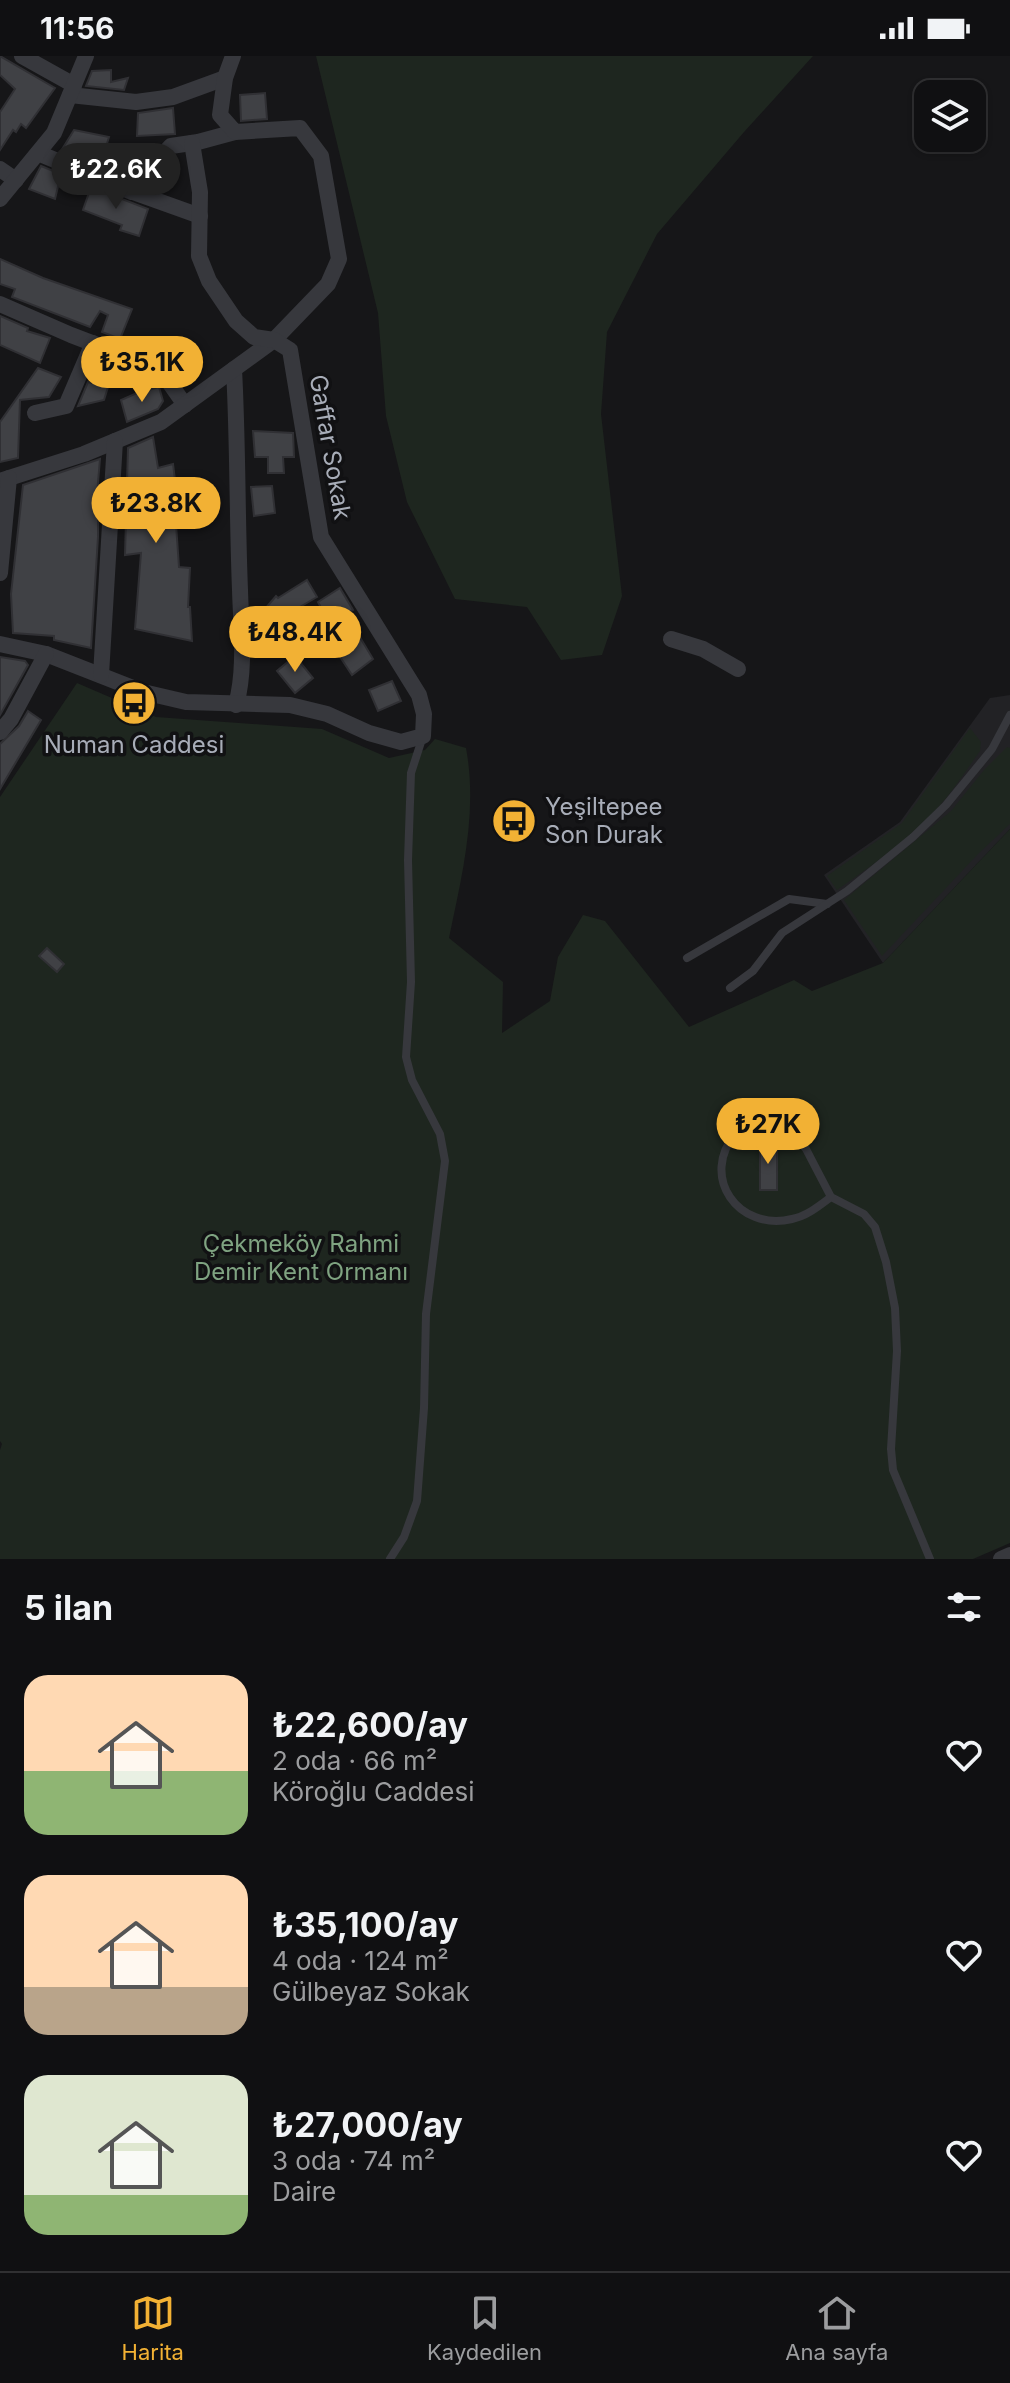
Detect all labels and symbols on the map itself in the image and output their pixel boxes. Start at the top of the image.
pin: ₺22.6K [51,143,181,211]
pin: ₺35.1K [77,336,207,404]
street label: Gaffar Sokak [303,372,358,522]
pin: ₺23.8K [91,477,221,545]
pin: ₺48.4K [230,606,360,674]
bus stop icon: Numan Caddesi [110,679,158,727]
place label: Numan Caddesi [44,730,224,759]
place label: Yeşiltepee Son Durak [545,792,663,849]
bus stop icon: Yeşiltepee Son Durak [490,797,538,845]
pin: ₺27K [721,1098,815,1166]
park label: Çekmeköy Rahmi Demir Kent Ormanı [194,1229,408,1286]

